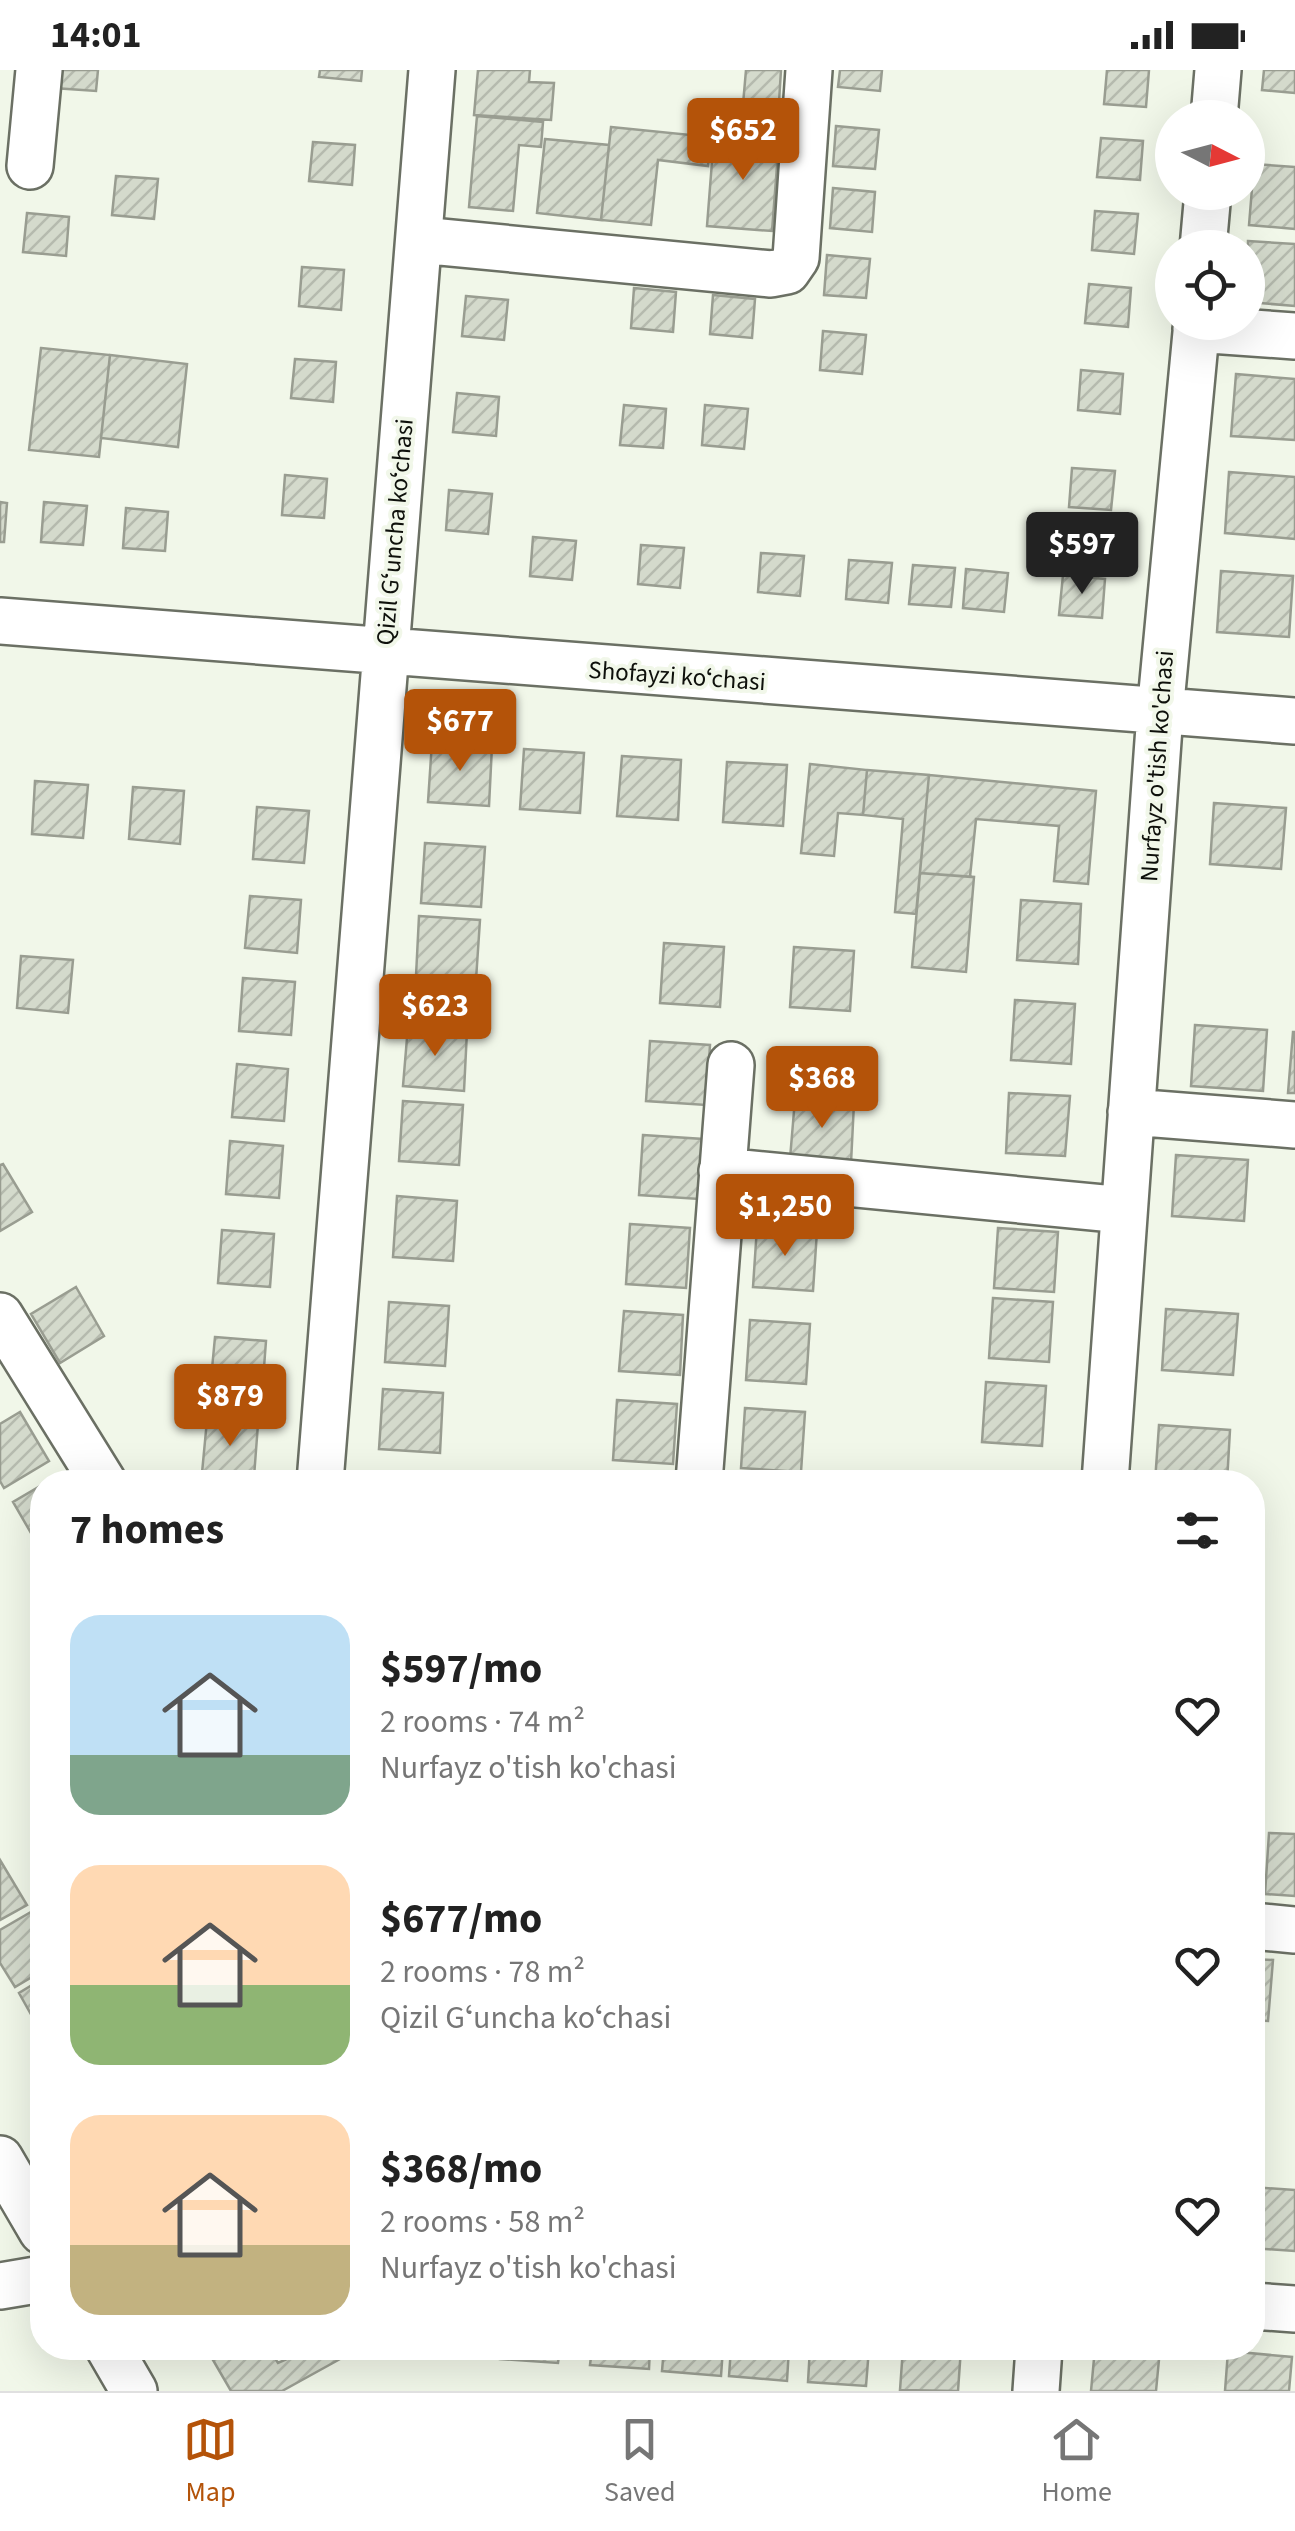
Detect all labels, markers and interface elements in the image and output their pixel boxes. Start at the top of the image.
text: 14:01 [50,8,142,62]
pin: $652 [684,98,802,183]
north arrow [1155,100,1265,210]
map controls [1155,100,1265,340]
text: $652 [709,107,777,153]
button: locate [1155,230,1265,340]
street label: Qizil Gʻuncha koʻchasi [367,417,423,647]
pin: $597 [1023,512,1141,597]
text: $597 [1048,521,1116,567]
street label: Nurfayz o'tish ko'chasi [1131,649,1183,883]
street label: Shofayzi koʻchasi [587,652,767,700]
pin: $677 [401,689,519,774]
text: $677 [426,698,494,744]
pin: $623 [376,974,494,1059]
text: $623 [401,983,469,1029]
pin: $368 [763,1046,881,1131]
text: $368 [788,1055,856,1101]
pin: $1,250 [704,1174,866,1259]
text: $1,250 [738,1183,832,1229]
pin: $879 [171,1364,289,1449]
text: $879 [196,1373,264,1419]
text: 7 homes [70,1500,224,1560]
icon: filters [1170,1503,1225,1558]
text: $597/mo [380,1639,542,1699]
icon: home [150,1655,270,1775]
icon: heart [1170,1688,1225,1743]
text: 2 rooms · 74 m² [380,1699,585,1745]
text: Nurfayz o'tish ko'chasi [380,1745,677,1791]
text: $677/mo [380,1889,542,1949]
icon: home [150,1905,270,2025]
icon: heart [1170,1938,1225,1993]
text: 2 rooms · 78 m² [380,1949,585,1995]
text: Qizil Gʻuncha koʻchasi [380,1995,671,2041]
text: $368/mo [380,2139,542,2199]
icon: home [150,2155,270,2275]
icon: heart [1170,2188,1225,2243]
text: 2 rooms · 58 m² [380,2199,585,2245]
text: Nurfayz o'tish ko'chasi [380,2245,677,2291]
tab: Map [183,2412,238,2512]
tab: Saved [604,2412,675,2512]
tab: Home [1041,2412,1112,2512]

